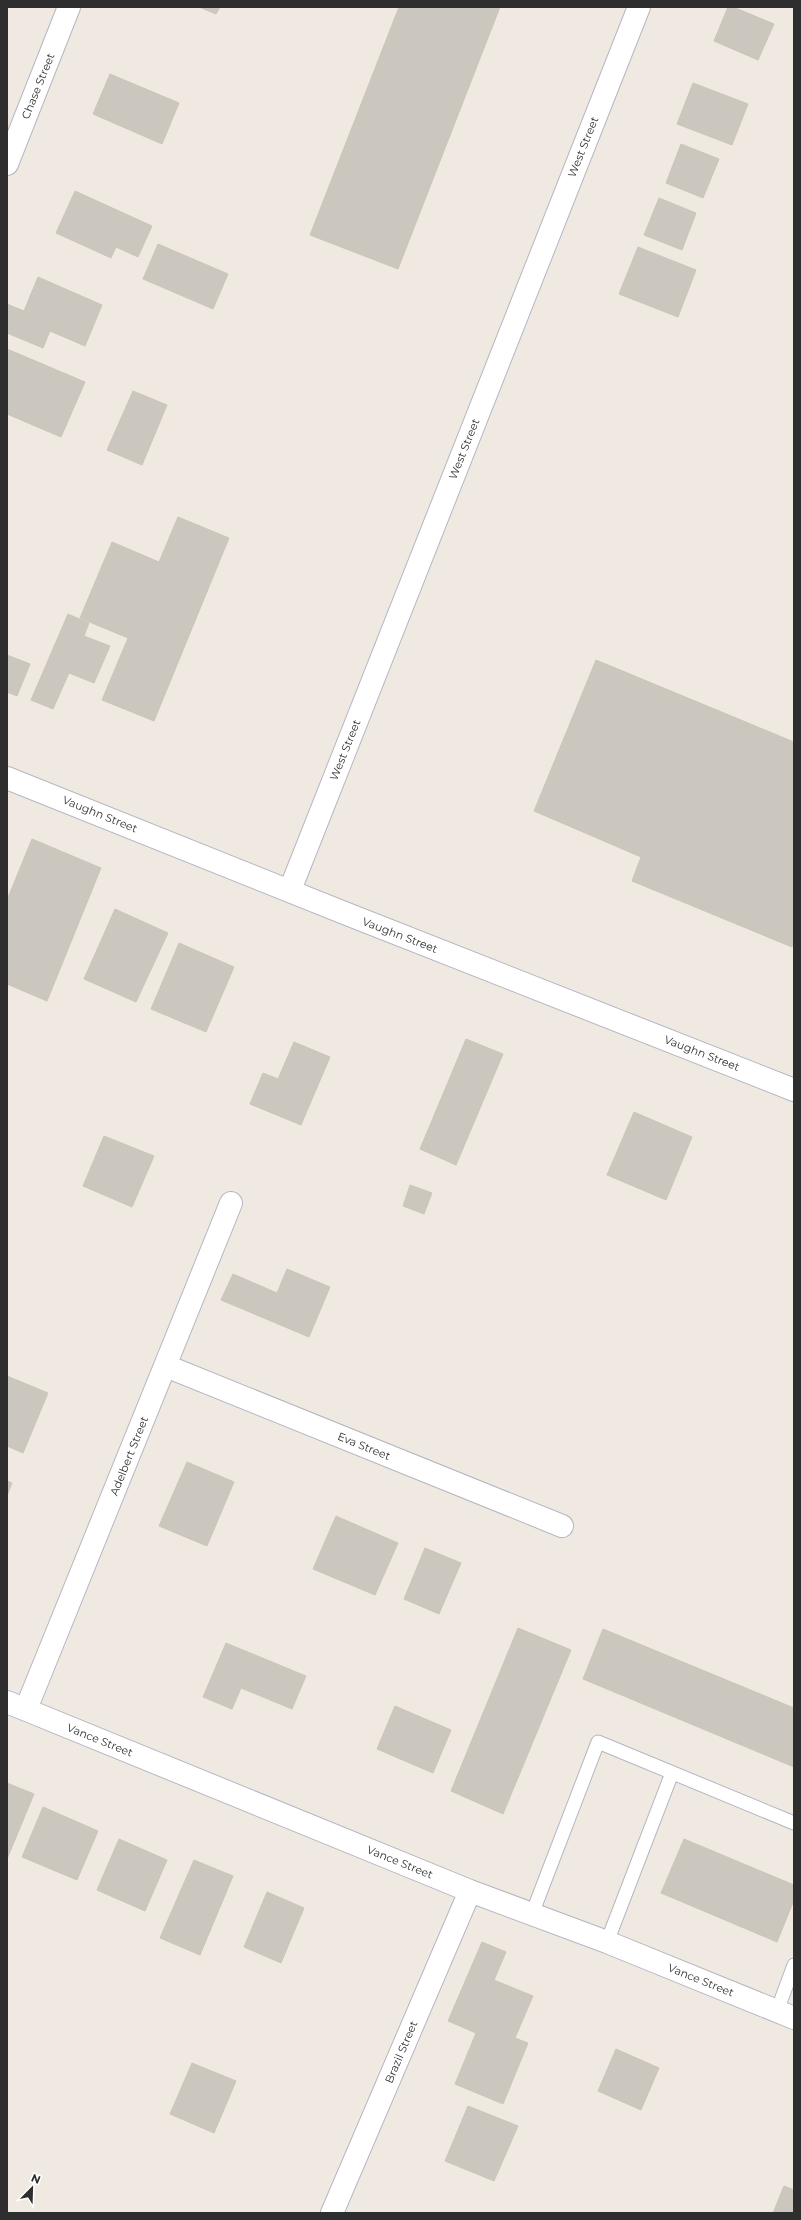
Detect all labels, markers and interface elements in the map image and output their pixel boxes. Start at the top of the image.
street label: Chase Street [18,50,58,121]
street label: West Street [564,114,602,179]
street label: West Street [445,416,483,481]
street label: West Street [326,717,364,782]
street label: Vaughn Street [61,793,140,836]
street label: Vaughn Street [360,914,440,956]
street label: Vaughn Street [662,1032,742,1074]
street label: Adelbert Street [107,1414,151,1498]
street label: Eva Street [336,1429,393,1463]
street label: Vance Street [65,1720,136,1760]
street label: Vance Street [365,1842,436,1882]
street label: Vance Street [666,1960,737,2000]
street label: Brazil Street [382,2018,421,2085]
north arrow [12,2168,52,2208]
text: N [29,2171,43,2187]

